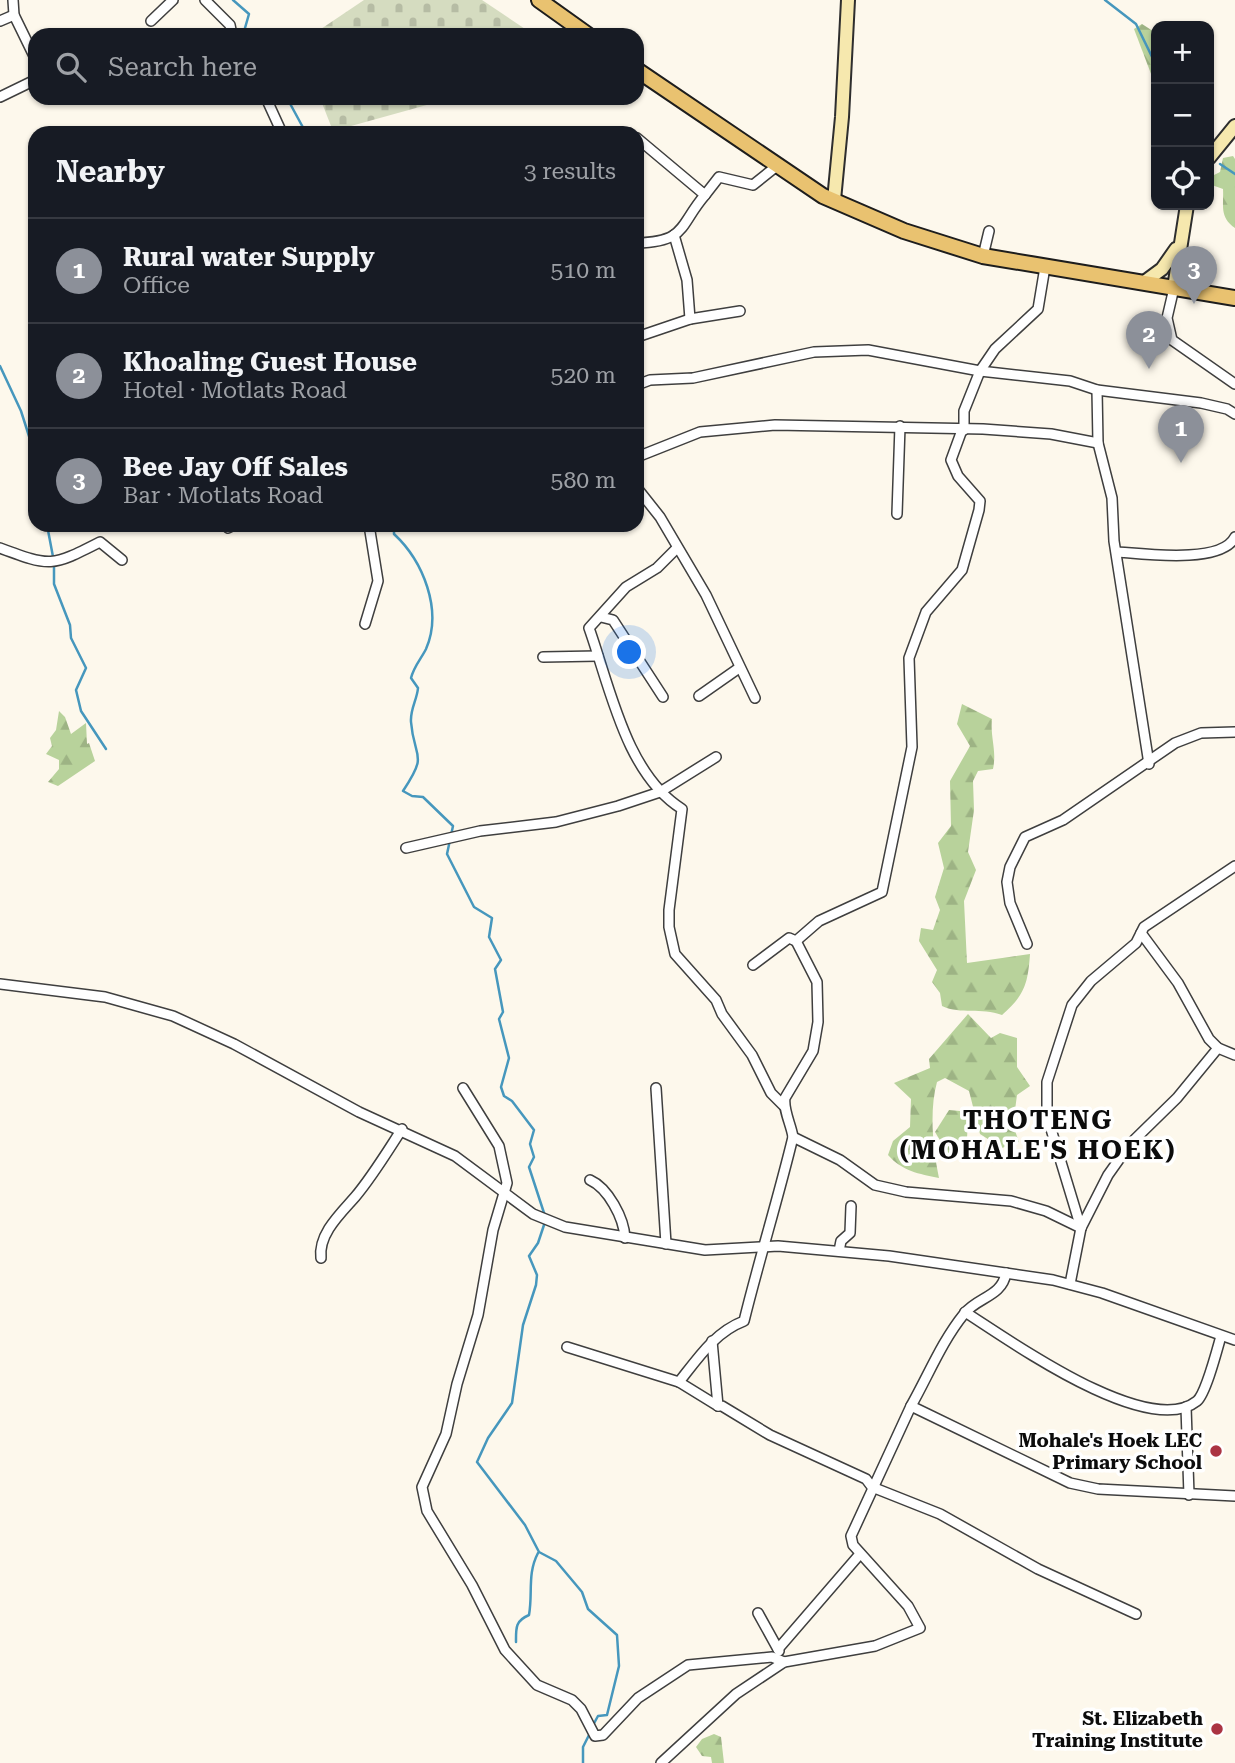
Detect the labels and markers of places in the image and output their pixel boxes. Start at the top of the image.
pin: 3 [1171,246,1217,304]
pin: 2 [1126,311,1172,369]
pin: 1 [1158,405,1204,463]
place label: Mohale's Hoek LEC Primary School [1018,1429,1202,1474]
marker: Mohale's Hoek LEC Primary School [1208,1443,1224,1459]
place label: St. Elizabeth Training Institute [1032,1707,1203,1752]
marker: St. Elizabeth Training Institute [1209,1721,1225,1737]

